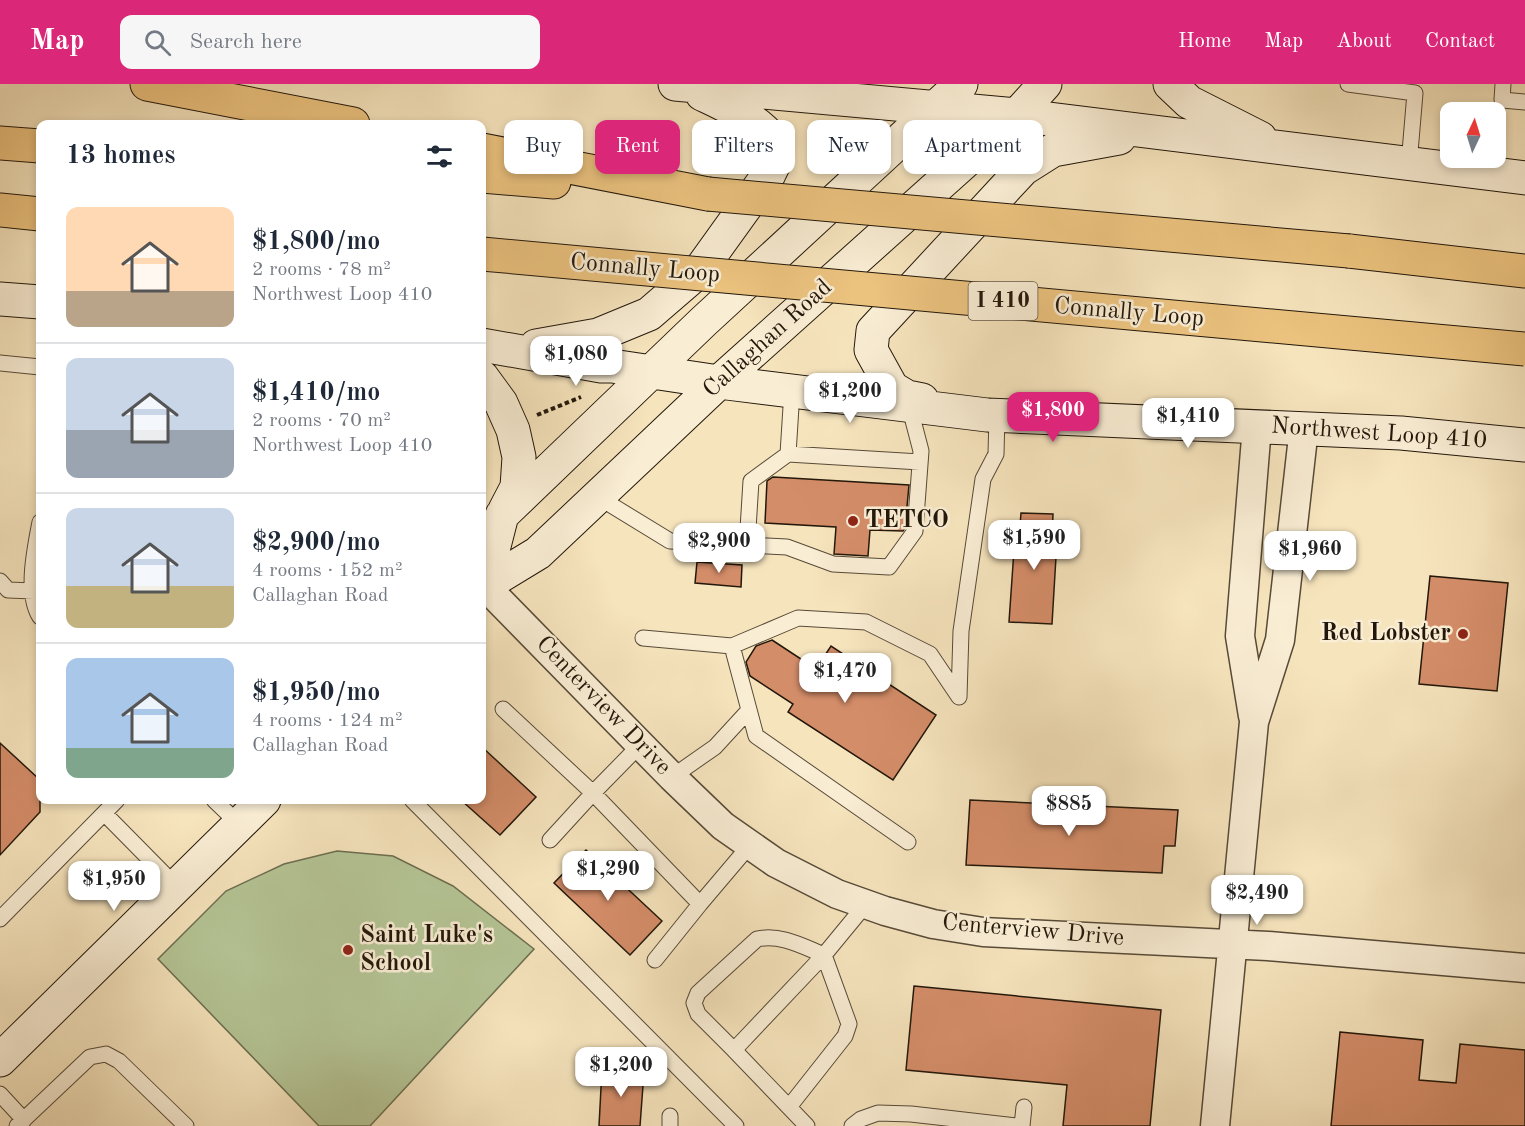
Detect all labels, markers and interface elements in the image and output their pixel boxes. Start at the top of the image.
search box [120,15,540,69]
icon: search [141,26,174,59]
text: Map [30,28,84,56]
text: Search here [189,31,302,53]
text: Home [1178,31,1231,52]
text: Map [1264,31,1303,52]
text: About [1336,31,1392,52]
text: Contact [1425,31,1495,52]
north arrow [1440,102,1506,168]
map controls [1440,102,1506,168]
chip: Buy [504,120,583,174]
chip: Rent [595,120,680,174]
chip: Filters [692,120,795,174]
chip: New [807,120,891,174]
chip: Apartment [903,120,1043,174]
icon: filters [423,140,456,173]
text: 13 homes [66,143,175,169]
text: $1,800/mo [252,229,380,255]
icon: home [114,231,186,303]
street label: Connally Loop [569,250,721,288]
text: 2 rooms · 78 m² [252,260,391,280]
street label: Callaghan Road [699,275,837,403]
road number: I 410 [968,282,1038,320]
text: Northwest Loop 410 [252,285,432,305]
street label: Connally Loop [1053,294,1205,332]
pin: $1,080 [527,336,625,387]
text: $1,080 [544,345,608,365]
pin: $1,200 [801,373,899,424]
text: $1,410/mo [252,380,380,406]
icon: home [114,382,186,454]
text: $1,200 [818,382,882,402]
pin: $1,800 [1004,392,1102,443]
pin: $1,410 [1139,398,1237,449]
text: $1,800 [1021,401,1085,421]
text: $1,410 [1156,407,1220,427]
text: 2 rooms · 70 m² [252,411,391,431]
street label: Northwest Loop 410 [1270,414,1488,454]
text: Northwest Loop 410 [252,436,432,456]
place label: TETCO [865,509,949,533]
marker: TETCO [846,514,860,528]
pin: $1,590 [985,520,1083,571]
pin: $2,900 [670,523,768,574]
text: $1,590 [1002,529,1066,549]
text: $2,900/mo [252,530,380,556]
pin: $1,960 [1261,531,1359,582]
icon: home [114,532,186,604]
text: $2,900 [687,532,751,552]
text: $1,960 [1278,540,1342,560]
text: 4 rooms · 152 m² [252,561,402,581]
text: Callaghan Road [252,586,388,606]
place label: Red Lobster [1321,622,1451,646]
marker: Red Lobster [1456,627,1470,641]
street label: Centerview Drive [531,632,675,780]
pin: $1,470 [796,653,894,704]
text: $1,470 [813,662,877,682]
text: $1,950/mo [252,680,380,706]
icon: home [114,682,186,754]
text: 4 rooms · 124 m² [252,711,402,731]
text: Callaghan Road [252,736,388,756]
pin: $885 [1033,786,1105,837]
text: $885 [1046,795,1092,815]
pin: $1,290 [559,851,657,902]
text: $1,290 [576,860,640,880]
pin: $1,950 [65,861,163,912]
text: $1,950 [82,870,146,890]
pin: $2,490 [1208,875,1306,926]
text: $2,490 [1225,884,1289,904]
street label: Centerview Drive [941,911,1125,951]
place label: Saint Luke's School [360,924,493,976]
marker: Saint Luke's School [341,943,355,957]
pin: $1,200 [572,1047,670,1098]
text: $1,200 [589,1056,653,1076]

